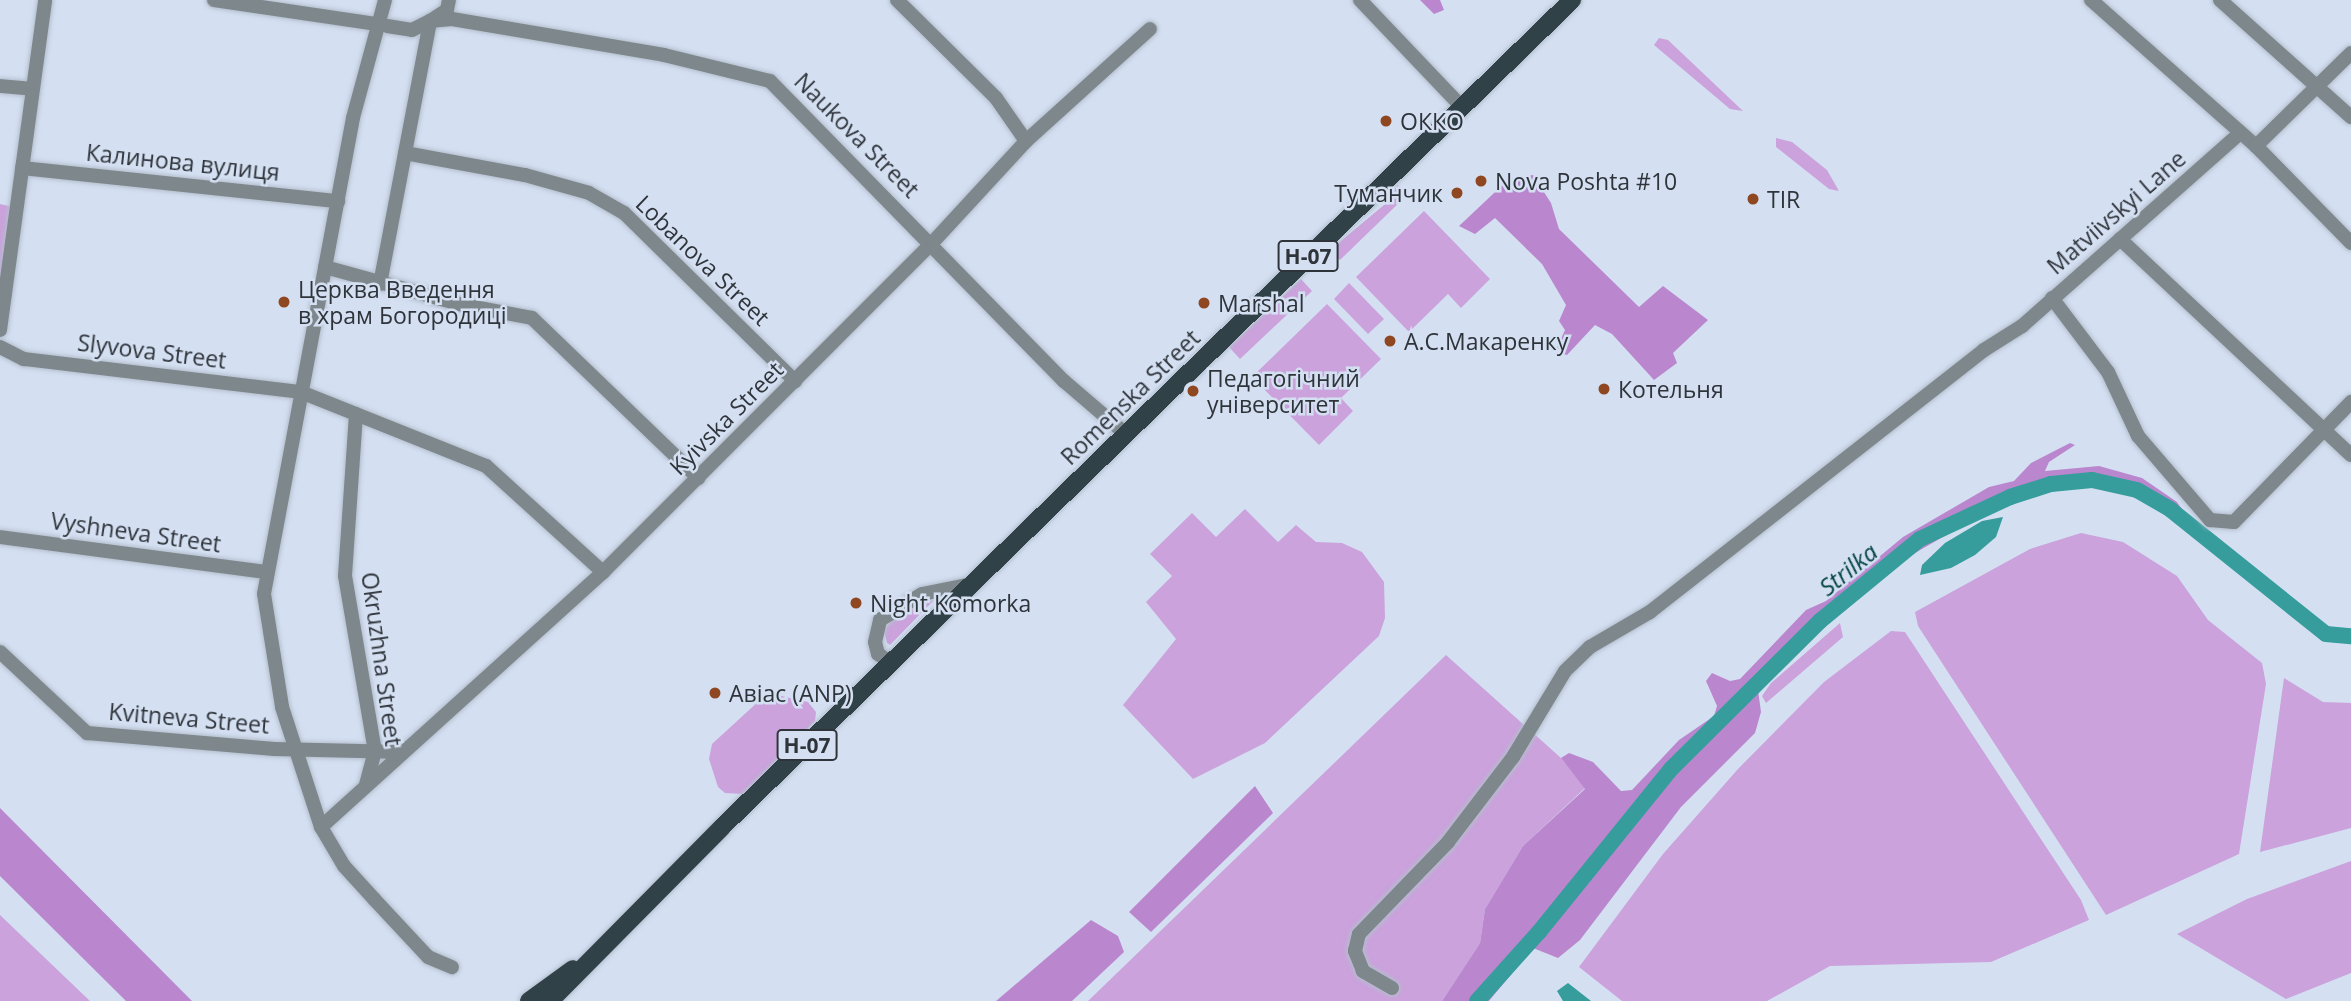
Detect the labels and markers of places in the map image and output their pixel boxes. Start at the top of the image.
place label: ОККО [1400,107,1464,135]
marker: ОККО [1378,113,1394,129]
place label: Nova Poshta #10 [1495,167,1677,195]
marker: Nova Poshta #10 [1473,173,1489,189]
place label: Туманчик [1334,179,1443,207]
marker: Туманчик [1449,185,1465,201]
place label: TIR [1767,185,1800,213]
marker: TIR [1745,191,1761,207]
place label: Церква Введення в храм Богородиці [298,275,507,329]
place label: Marshal [1218,289,1305,317]
marker: Церква Введення в храм Богородиці [276,294,292,310]
marker: Marshal [1196,295,1212,311]
place label: А.С.Макаренку [1404,327,1568,355]
marker: А.С.Макаренку [1382,333,1398,349]
place label: Педагогічний університет [1207,364,1360,418]
place label: Котельня [1618,375,1724,403]
marker: Котельня [1596,381,1612,397]
marker: Педагогічний університет [1185,383,1201,399]
place label: Night Komorka [870,589,1031,617]
marker: Night Komorka [848,595,864,611]
place label: Авіас (ANP) [729,679,852,707]
marker: Авіас (ANP) [707,685,723,701]

